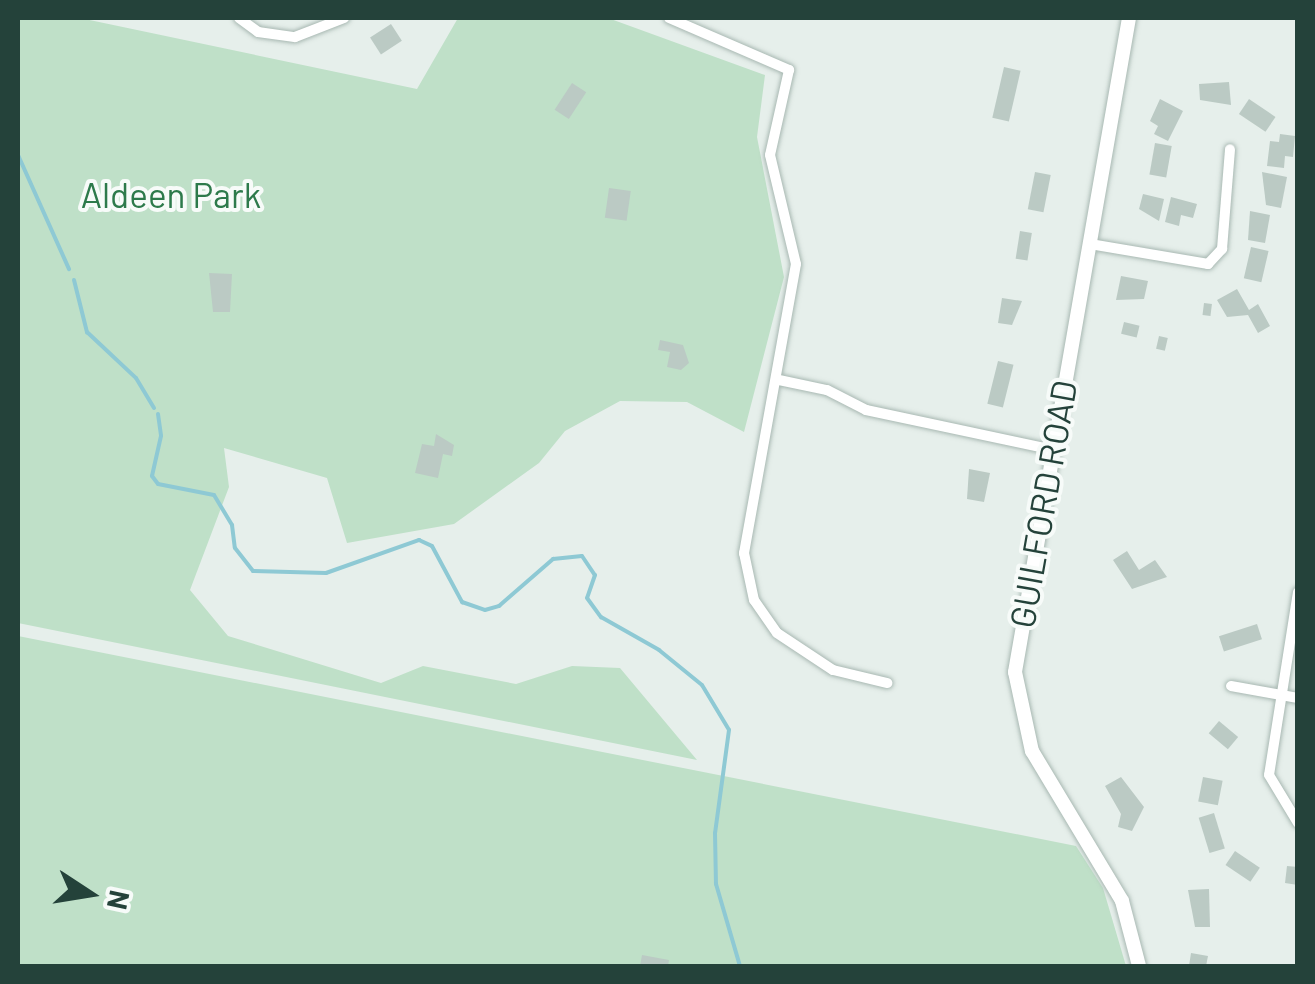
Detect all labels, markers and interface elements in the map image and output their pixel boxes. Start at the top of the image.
park label: Aldeen Park [81,173,261,215]
street label: GUILFORD ROAD [1000,377,1084,631]
north arrow [40,844,140,944]
text: N [101,888,138,913]

